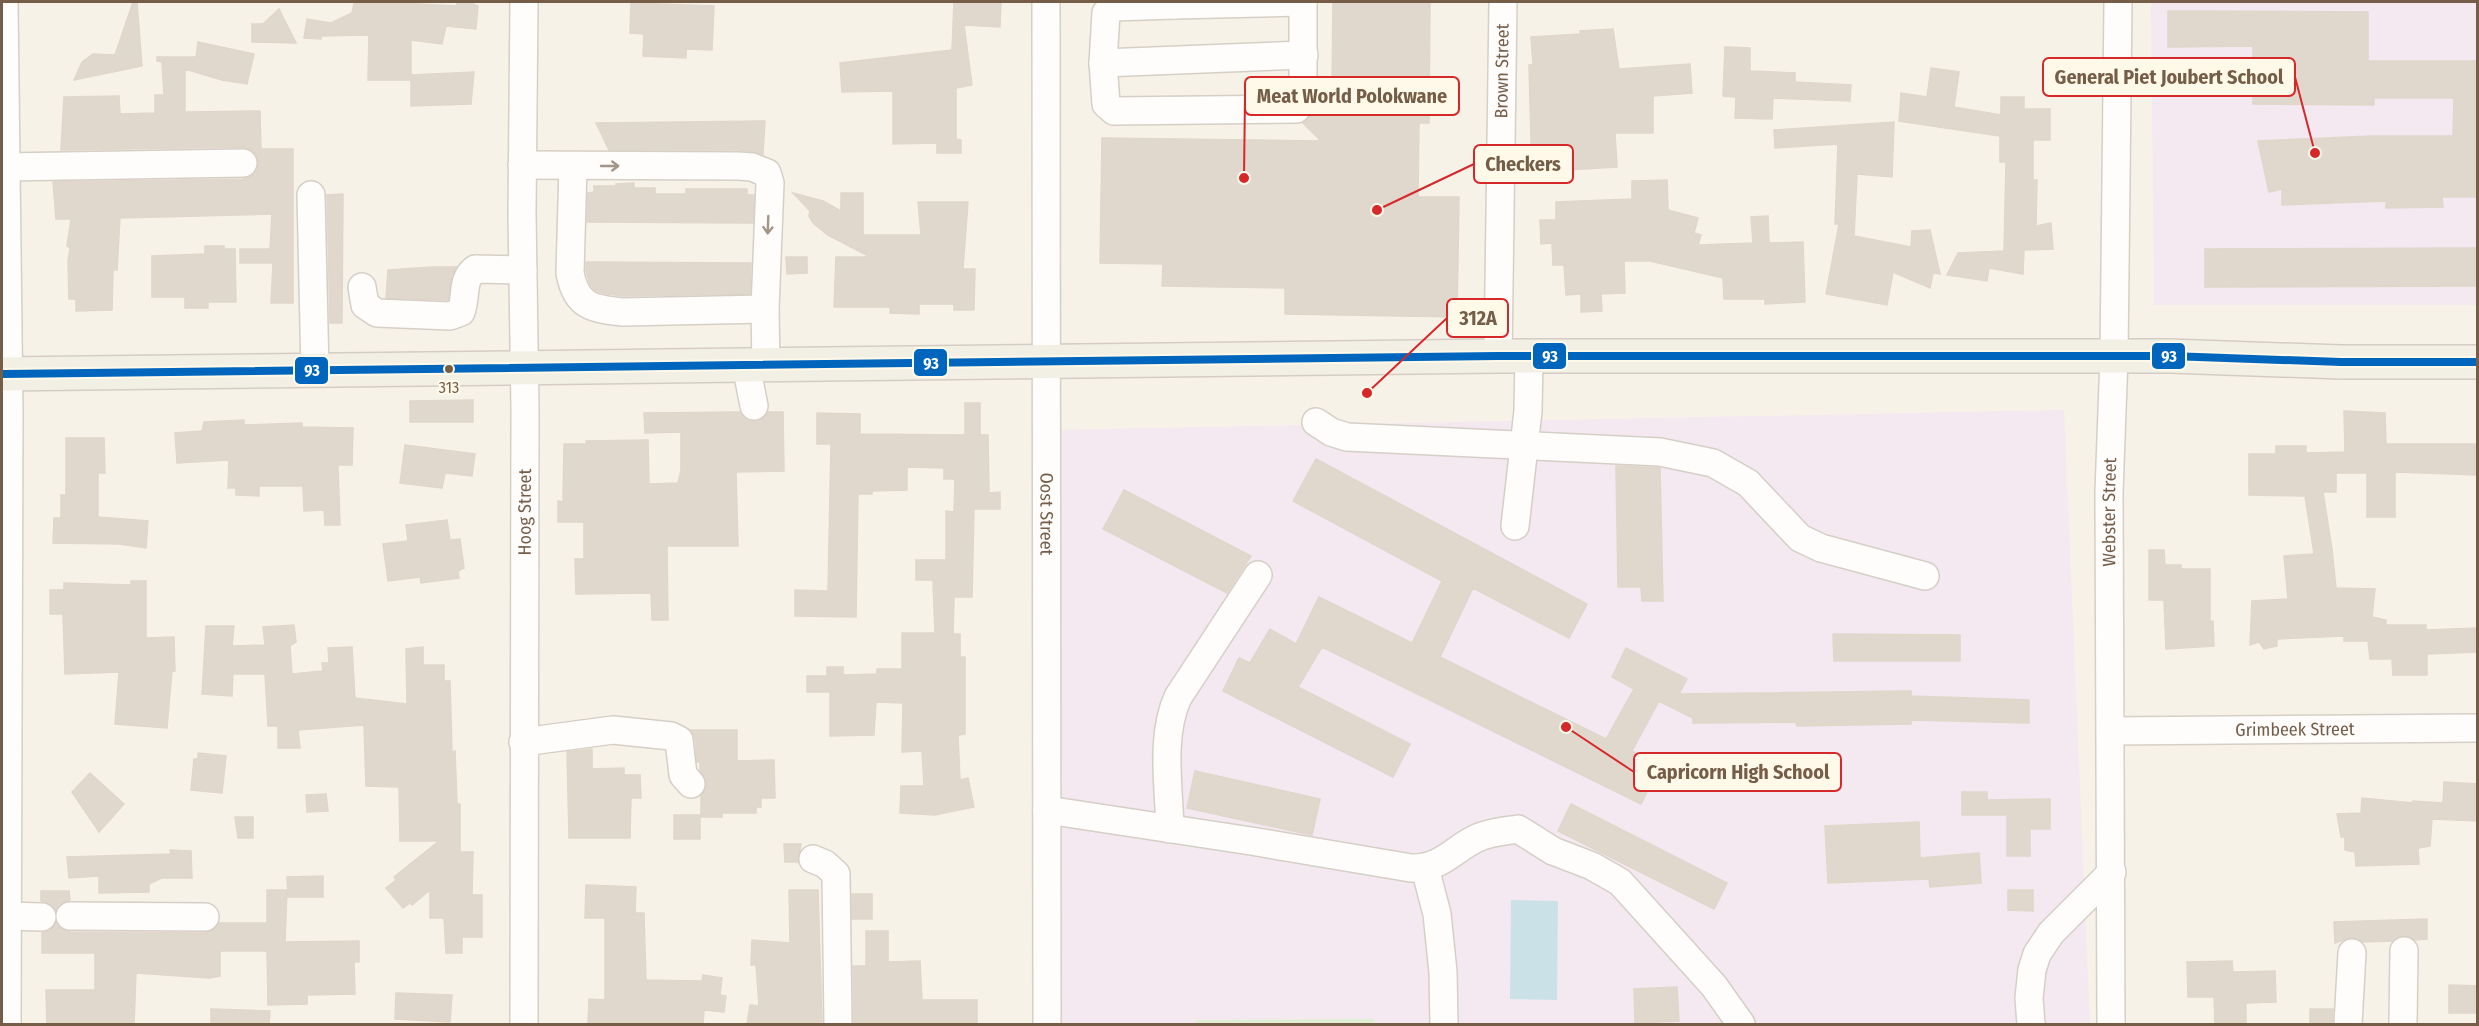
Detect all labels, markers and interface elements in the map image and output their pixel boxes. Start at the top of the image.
street label: Brown Street [1490,23,1514,119]
callout: General Piet Joubert School [2043,58,2295,96]
text: General Piet Joubert School [2055,65,2284,89]
callout: Meat World Polokwane [1245,77,1459,115]
text: Meat World Polokwane [1257,84,1447,108]
callout: Checkers [1474,145,1573,183]
text: Checkers [1485,152,1561,176]
one-way arrow [600,160,620,172]
one-way arrow [763,214,774,234]
callout: 312A [1447,299,1508,337]
text: 312A [1458,306,1498,330]
line badge: 93 [1532,342,1567,370]
line badge: 93 [2151,342,2186,370]
text: 93 [1542,347,1558,366]
text: 93 [2161,347,2177,366]
line badge: 93 [913,348,948,377]
text: 93 [923,354,939,373]
line badge: 93 [294,356,329,385]
text: 93 [304,361,320,380]
marker: 313 [443,363,455,375]
place label: 313 [439,378,459,397]
street label: Webster Street [2098,457,2121,566]
street label: Hoog Street [514,468,536,555]
street label: Oost Street [1035,473,1058,556]
street label: Grimbeek Street [2235,718,2355,741]
callout: Capricorn High School [1634,753,1841,791]
text: Capricorn High School [1647,760,1830,784]

